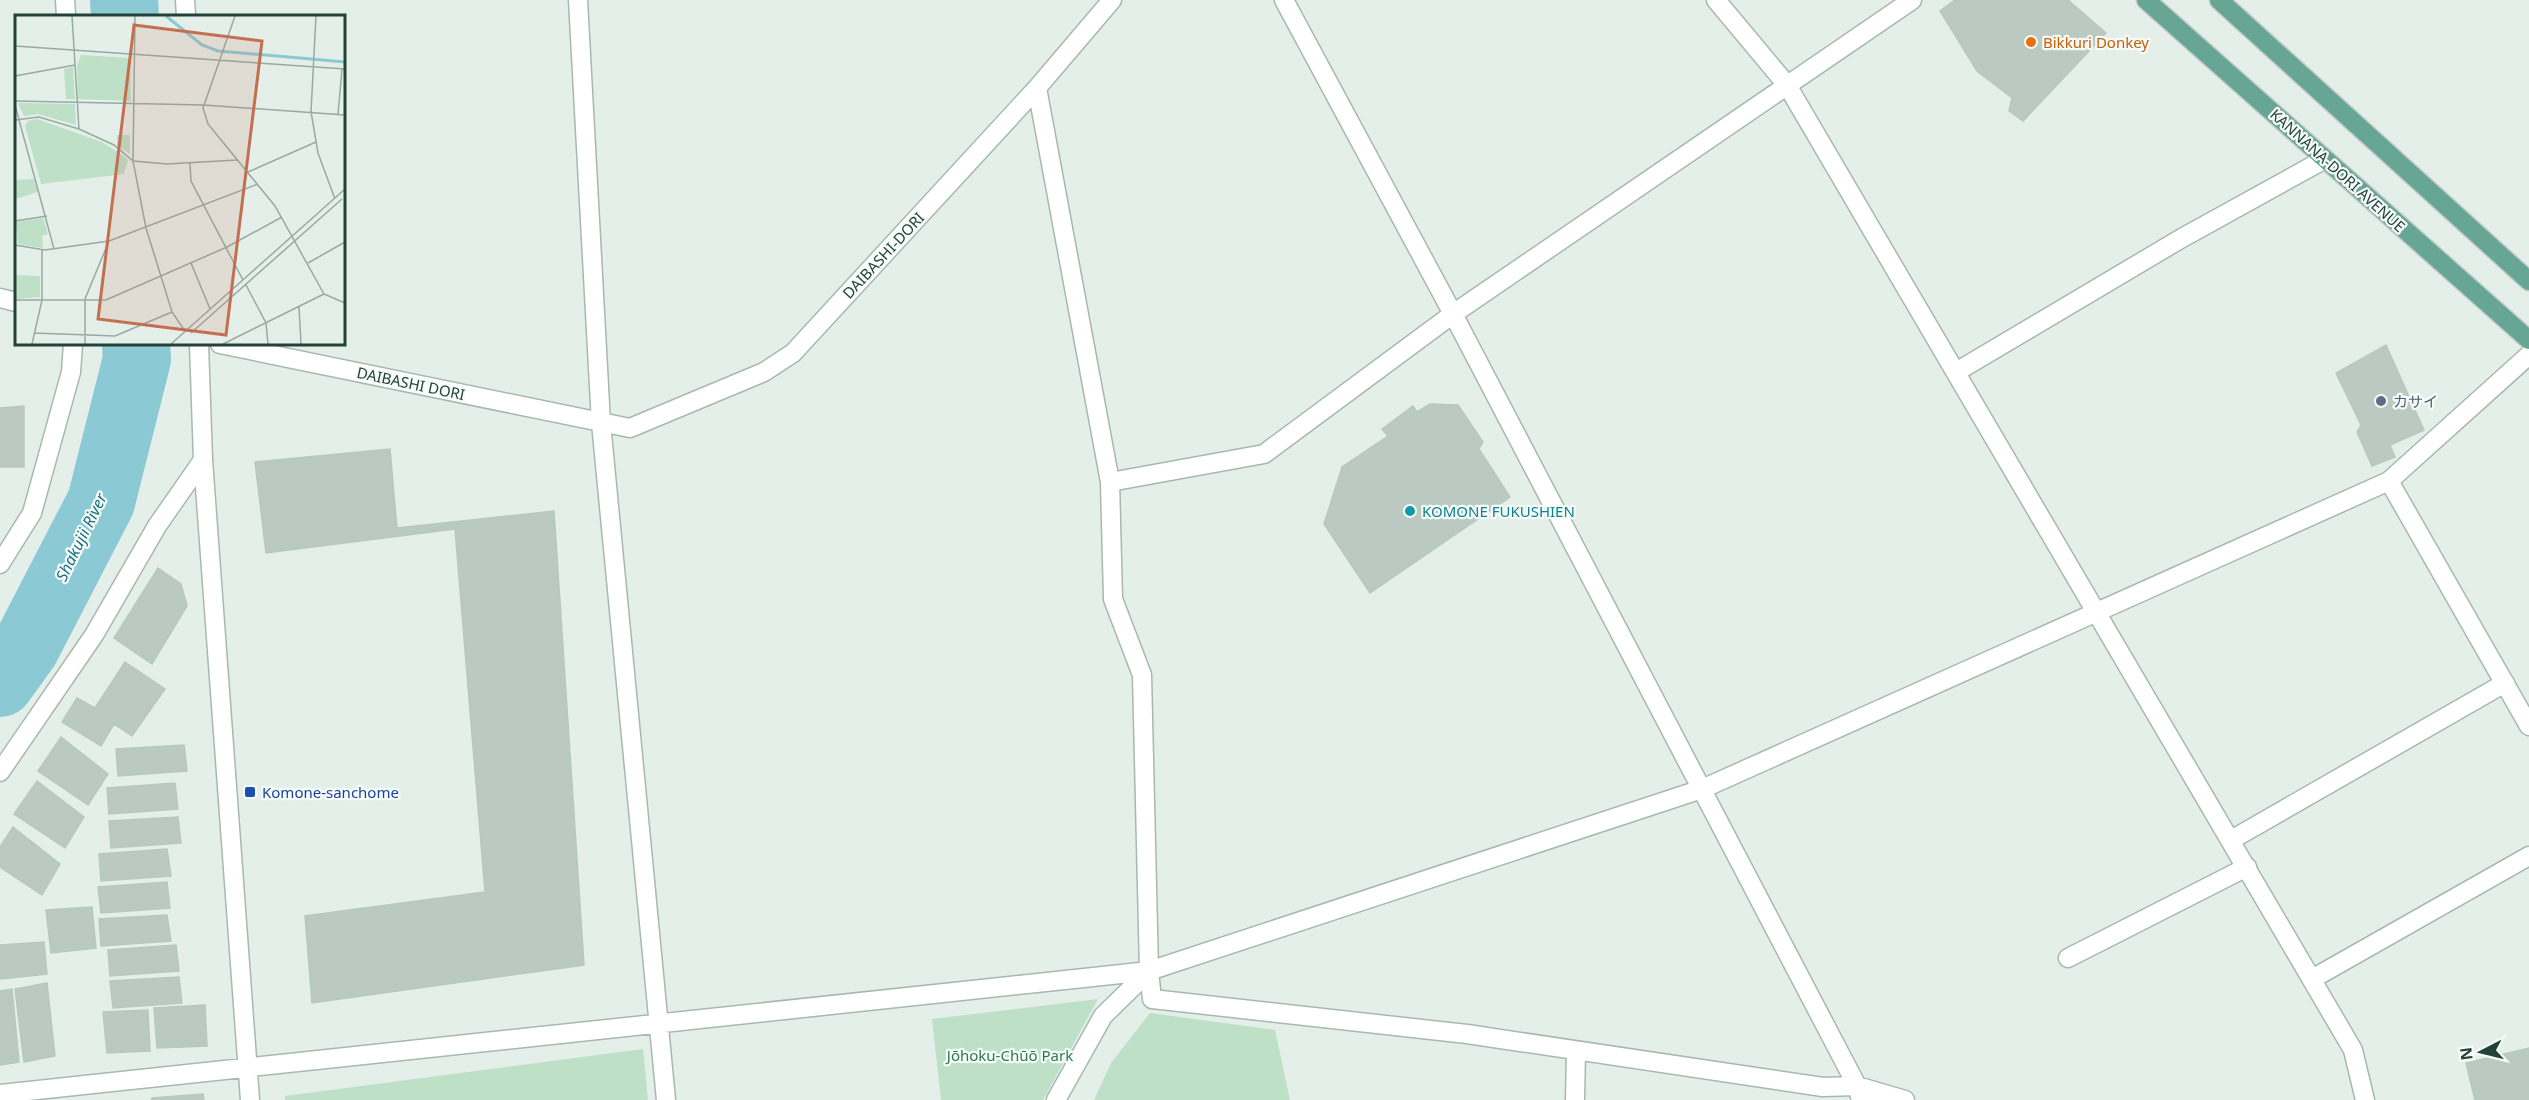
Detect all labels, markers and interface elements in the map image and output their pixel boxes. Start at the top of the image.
inset map [15,15,345,345]
place label: Bikkuri Donkey [2043,32,2149,52]
marker: Bikkuri Donkey [2024,35,2038,49]
street label: KANNANA-DORI AVENUE [2266,104,2410,236]
street label: DAIBASHI-DORI [838,208,928,302]
street label: DAIBASHI DORI [355,362,467,404]
place label: カサイ [2393,391,2438,411]
marker: カサイ [2374,394,2388,408]
water label: Shakujii River [50,489,112,585]
place label: KOMONE FUKUSHIEN [1422,501,1575,521]
marker: KOMONE FUKUSHIEN [1403,504,1417,518]
place label: Komone-sanchome [262,782,399,802]
marker: Komone-sanchome [243,785,257,799]
north arrow [2451,1022,2511,1082]
park label: Jōhoku-Chūō Park [945,1045,1073,1065]
text: N [2454,1046,2478,1062]

